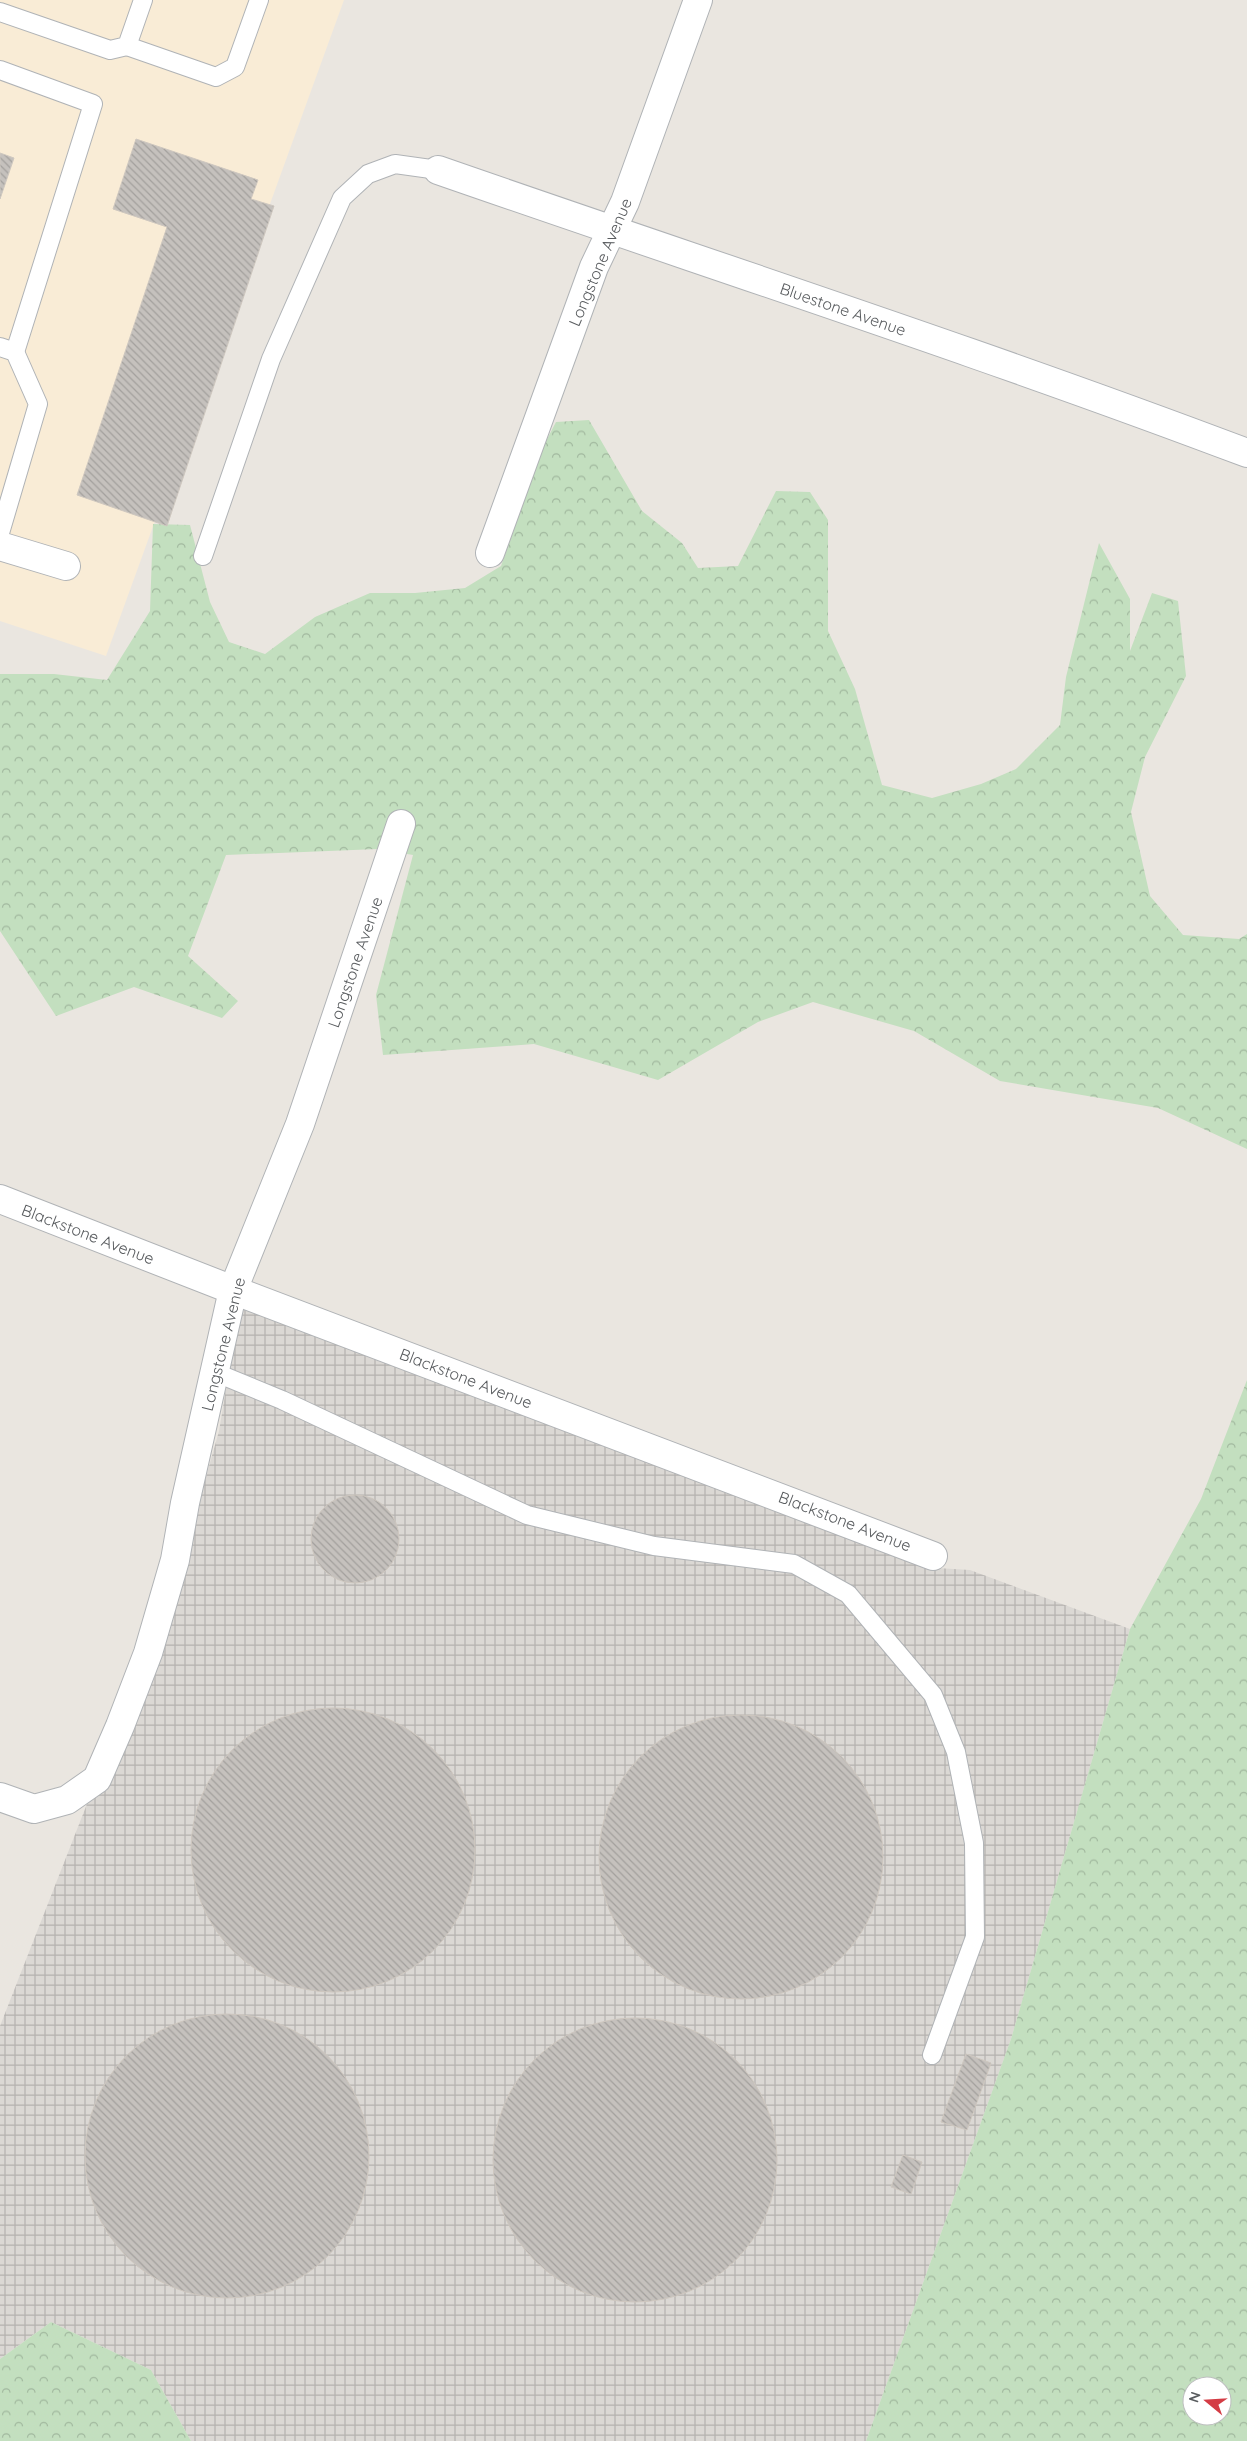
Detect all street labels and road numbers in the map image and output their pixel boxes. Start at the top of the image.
street label: Longstone Avenue [564,195,636,329]
street label: Bluestone Avenue [777,278,909,340]
street label: Longstone Avenue [323,894,387,1030]
street label: Blackstone Avenue [19,1200,157,1268]
street label: Longstone Avenue [197,1275,249,1413]
street label: Blackstone Avenue [397,1344,535,1412]
street label: Blackstone Avenue [776,1487,914,1555]

